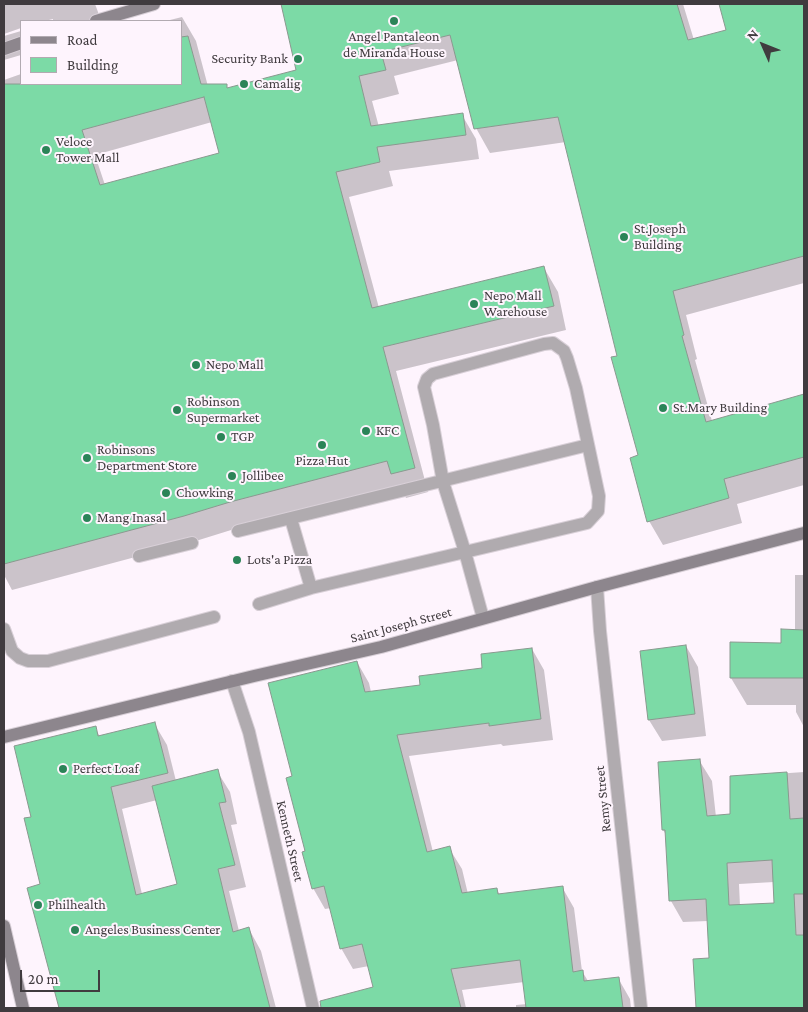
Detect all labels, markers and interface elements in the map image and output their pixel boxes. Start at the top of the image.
marker: Angel Pantaleon de Miranda House [388,15,400,27]
legend [20,20,182,85]
north arrow [738,20,788,70]
text: N [743,26,761,44]
place label: Angel Pantaleon de Miranda House [343,29,445,62]
text: Road [67,32,97,48]
place label: Security Bank [211,51,288,67]
marker: Security Bank [292,53,304,65]
text: Building [67,57,118,73]
place label: Camalig [254,76,301,92]
marker: Camalig [238,78,250,90]
place label: Veloce Tower Mall [56,134,119,166]
marker: Veloce Tower Mall [40,144,52,156]
place label: St.Joseph Building [634,221,686,253]
marker: St.Joseph Building [618,231,630,243]
place label: Nepo Mall Warehouse [484,288,547,321]
marker: Nepo Mall Warehouse [468,298,480,310]
place label: Nepo Mall [206,357,264,373]
marker: Nepo Mall [190,359,202,371]
place label: Robinson Supermarket [187,394,259,427]
place label: St.Mary Building [673,400,767,416]
marker: St.Mary Building [657,402,669,414]
marker: Robinson Supermarket [171,404,183,416]
place label: KFC [376,423,399,439]
marker: KFC [360,425,372,437]
place label: TGP [231,429,254,445]
marker: TGP [215,431,227,443]
marker: Pizza Hut [316,439,328,451]
place label: Robinsons Department Store [97,442,197,474]
marker: Robinsons Department Store [81,452,93,464]
place label: Pizza Hut [296,453,348,469]
place label: Jollibee [242,468,284,484]
marker: Jollibee [226,470,238,482]
place label: Chowking [176,485,234,501]
marker: Chowking [160,487,172,499]
place label: Mang Inasal [97,510,166,526]
marker: Mang Inasal [81,512,93,524]
place label: Lots'a Pizza [247,552,312,568]
marker: Lots'a Pizza [231,554,243,566]
street label: Saint Joseph Street [348,603,454,647]
place label: Perfect Loaf [73,761,139,777]
marker: Perfect Loaf [57,763,69,775]
street label: Remy Street [591,765,615,833]
street label: Kenneth Street [273,799,307,883]
place label: Philhealth [48,897,106,913]
marker: Philhealth [32,899,44,911]
place label: Angeles Business Center [85,922,220,938]
marker: Angeles Business Center [69,924,81,936]
scale bar [22,960,102,992]
text: 20 m [28,971,59,987]

